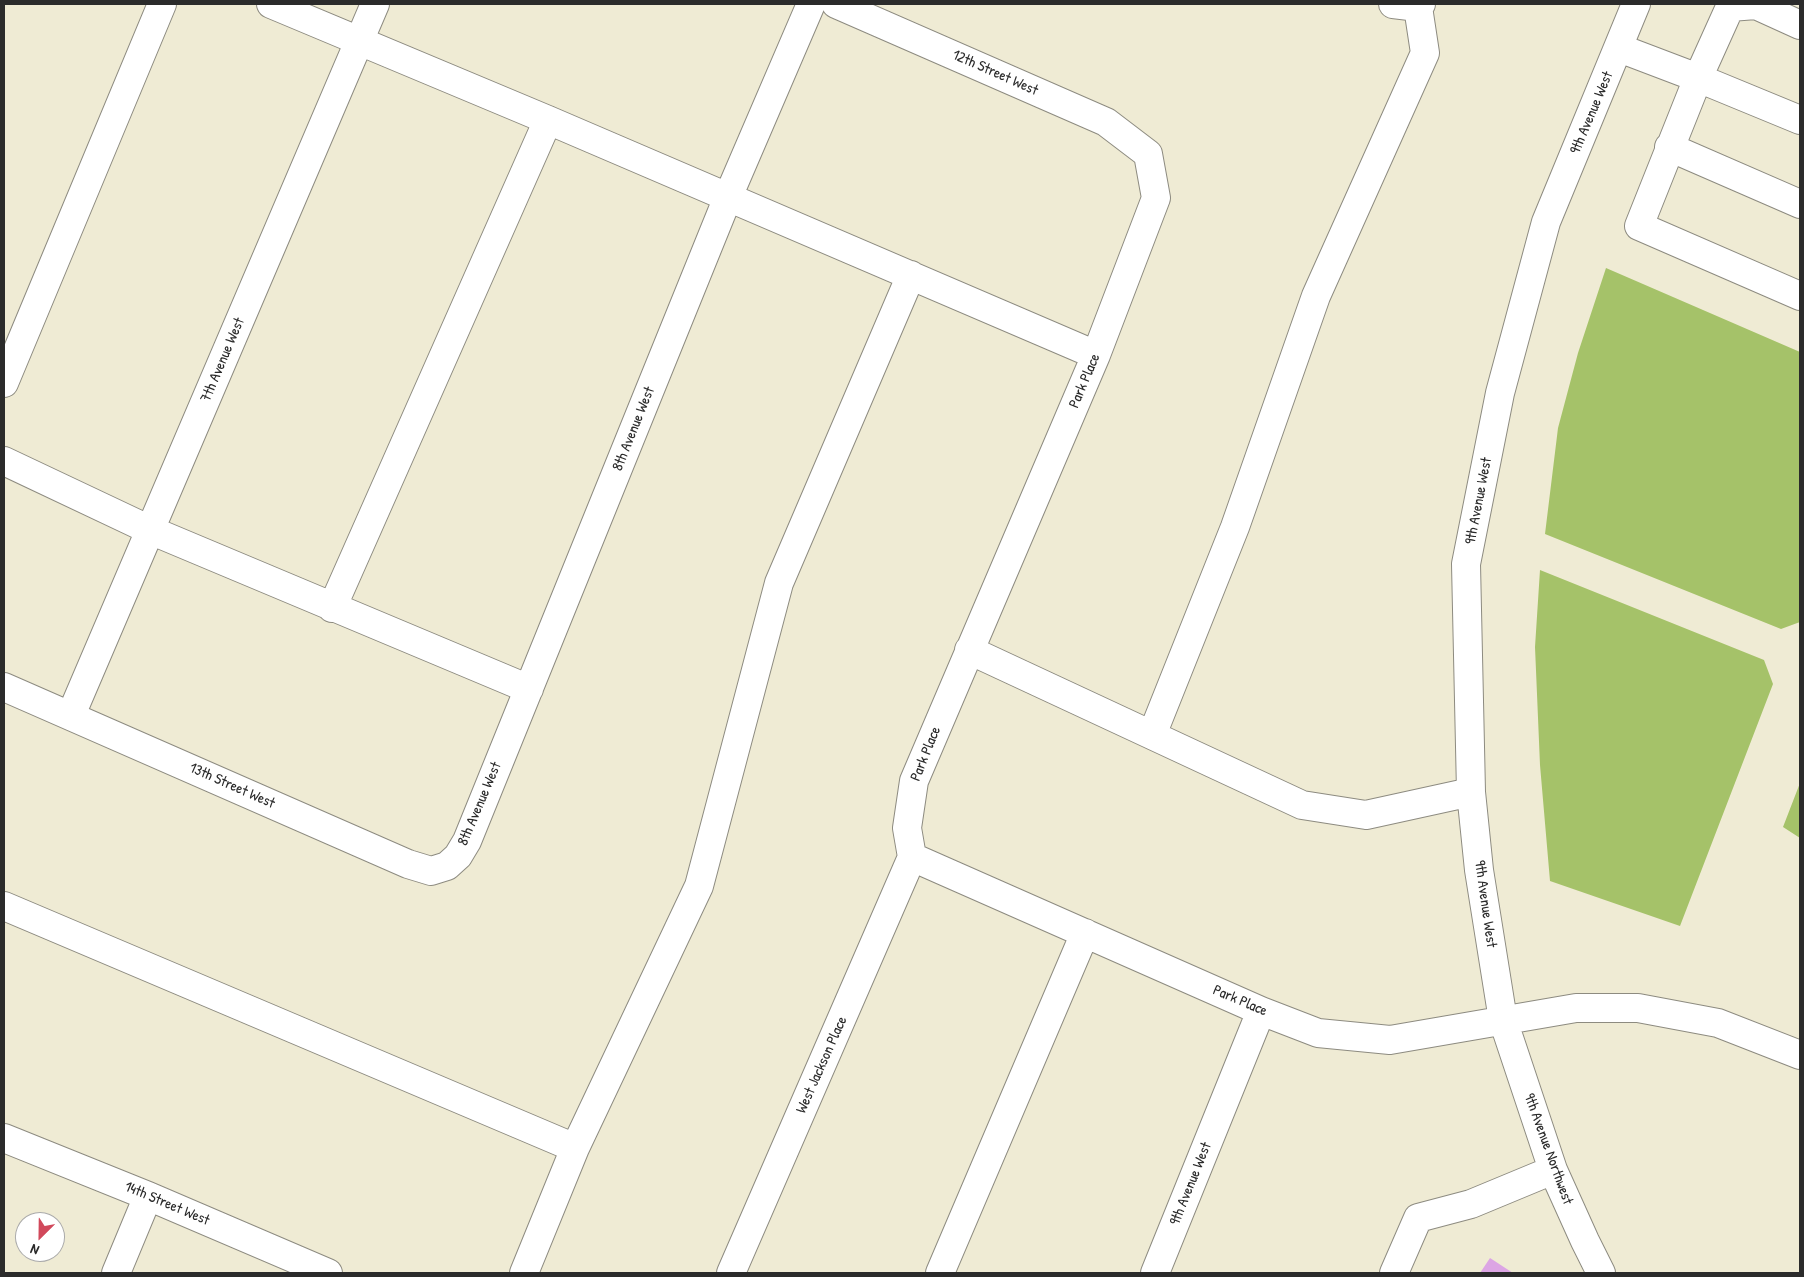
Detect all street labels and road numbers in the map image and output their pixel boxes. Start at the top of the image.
street label: 12th Street West [949,46,1041,100]
street label: 9th Avenue West [1567,69,1617,157]
street label: 7th Avenue West [197,315,249,405]
street label: Park Place [1065,351,1105,411]
street label: 8th Avenue West [609,384,659,474]
street label: 9th Avenue West [1462,456,1496,546]
street label: Park Place [907,724,945,784]
street label: 13th Street West [187,759,277,813]
street label: 8th Avenue West [454,760,506,848]
street label: 9th Avenue West [1470,859,1500,949]
street label: Park Place [1210,981,1270,1021]
street label: West Jackson Place [793,1014,851,1116]
street label: 9th Avenue Northwest [1520,1091,1576,1207]
street label: 9th Avenue West [1166,1140,1216,1228]
street label: 14th Street West [122,1178,212,1230]

